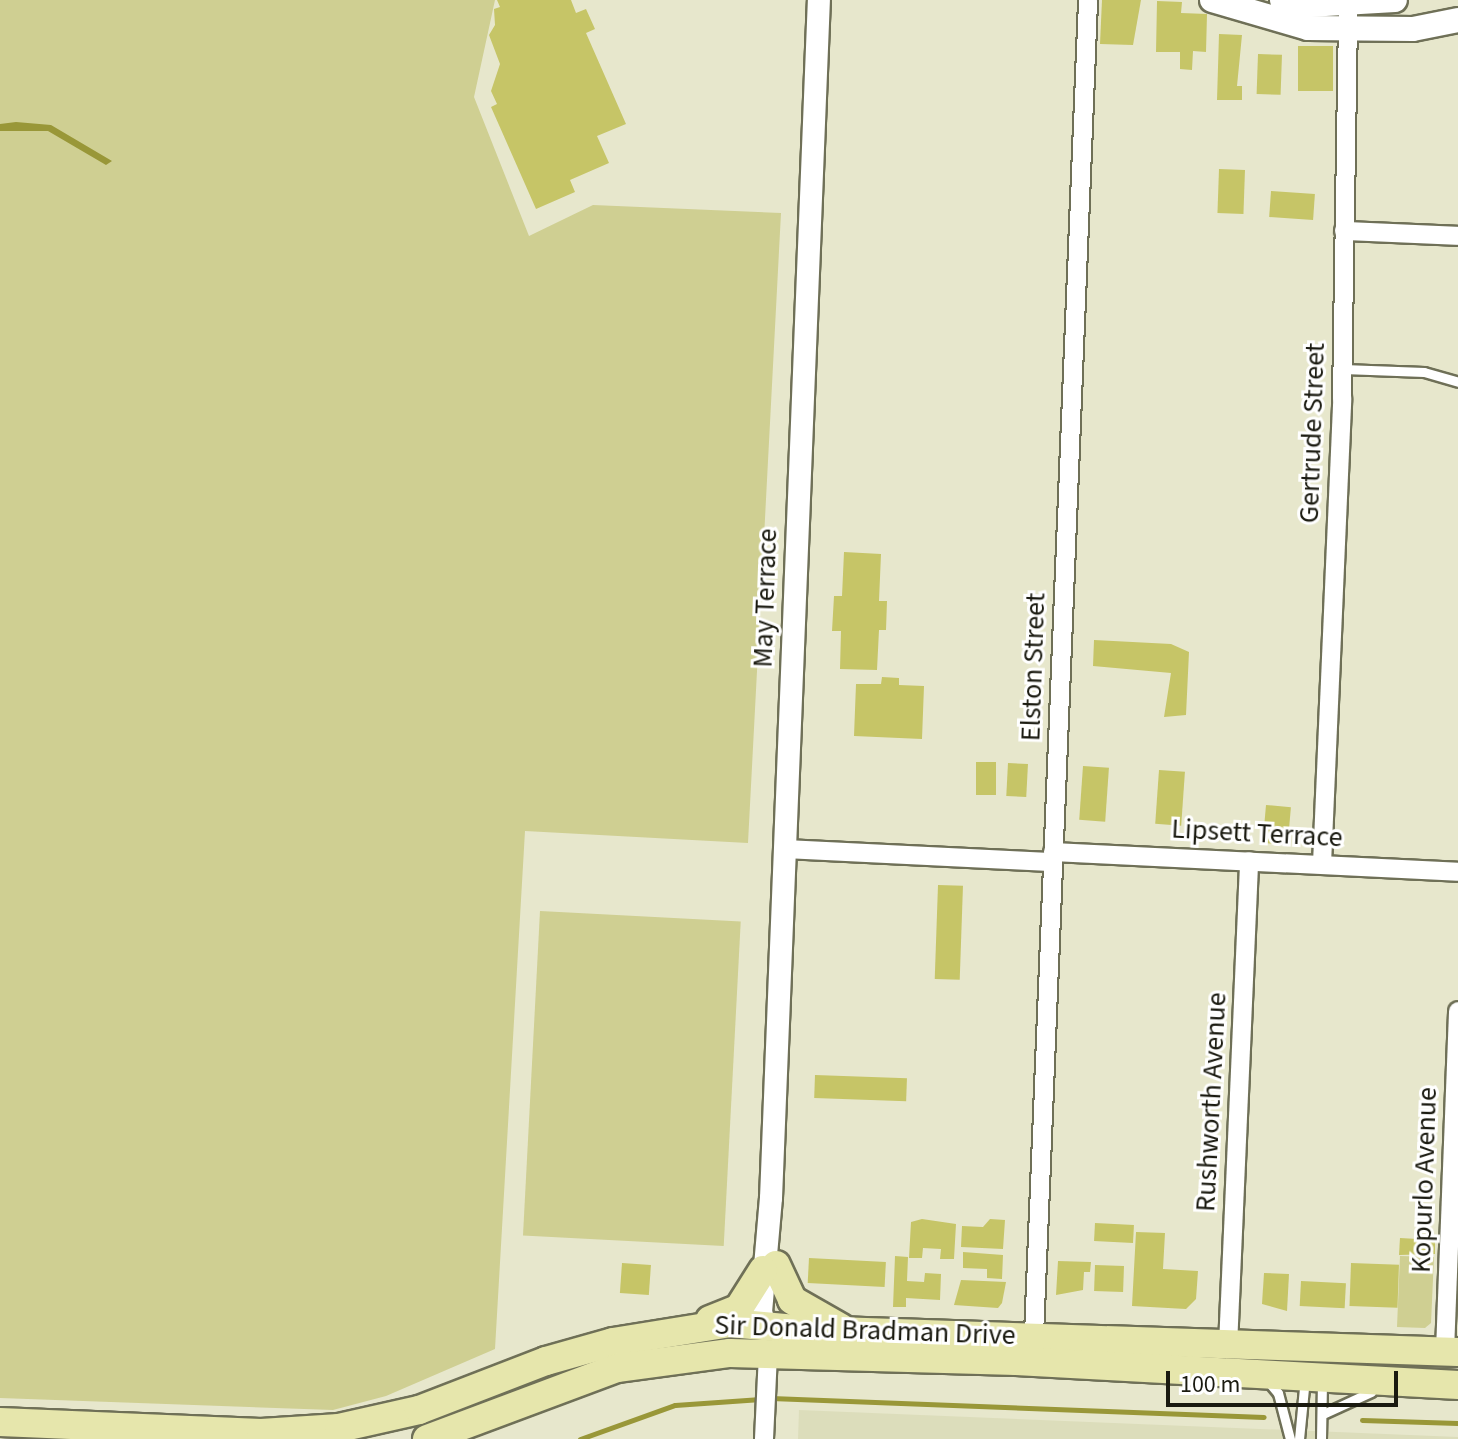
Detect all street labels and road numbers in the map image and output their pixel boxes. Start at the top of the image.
street label: Gertrude Street [1292,342,1332,524]
street label: May Terrace [746,528,784,668]
street label: Elston Street [1014,592,1052,742]
street label: Lipsett Terrace [1171,812,1343,854]
street label: Rushworth Avenue [1188,991,1234,1213]
street label: Kopurlo Avenue [1404,1087,1444,1273]
street label: Sir Donald Bradman Drive [714,1308,1016,1352]

